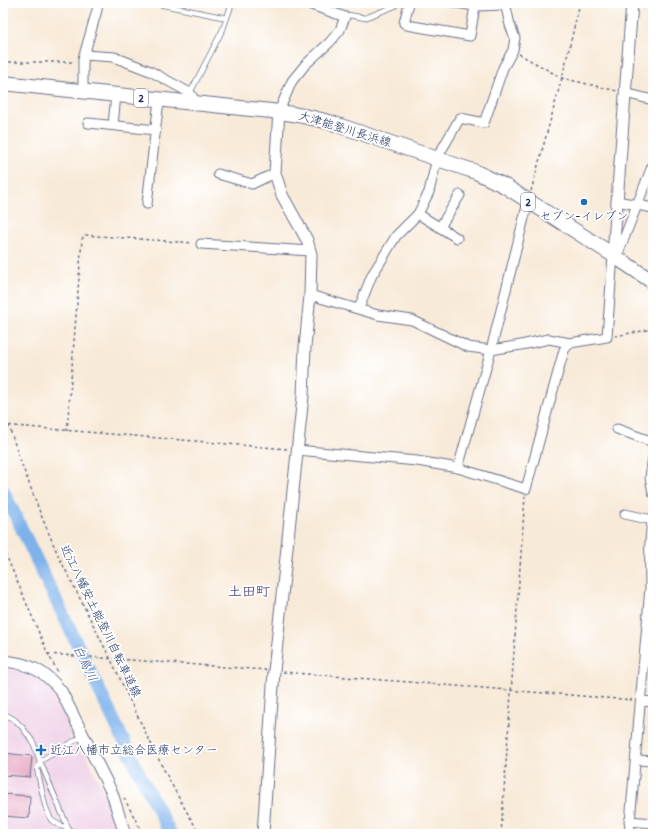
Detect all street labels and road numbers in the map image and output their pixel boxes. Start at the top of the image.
road number: 2 [134,89,148,107]
street label: 大津能登川長浜線 [297,106,394,151]
road number: 2 [521,193,535,211]
street label: 近江八幡安土能登川自転車道線 [57,542,146,700]

